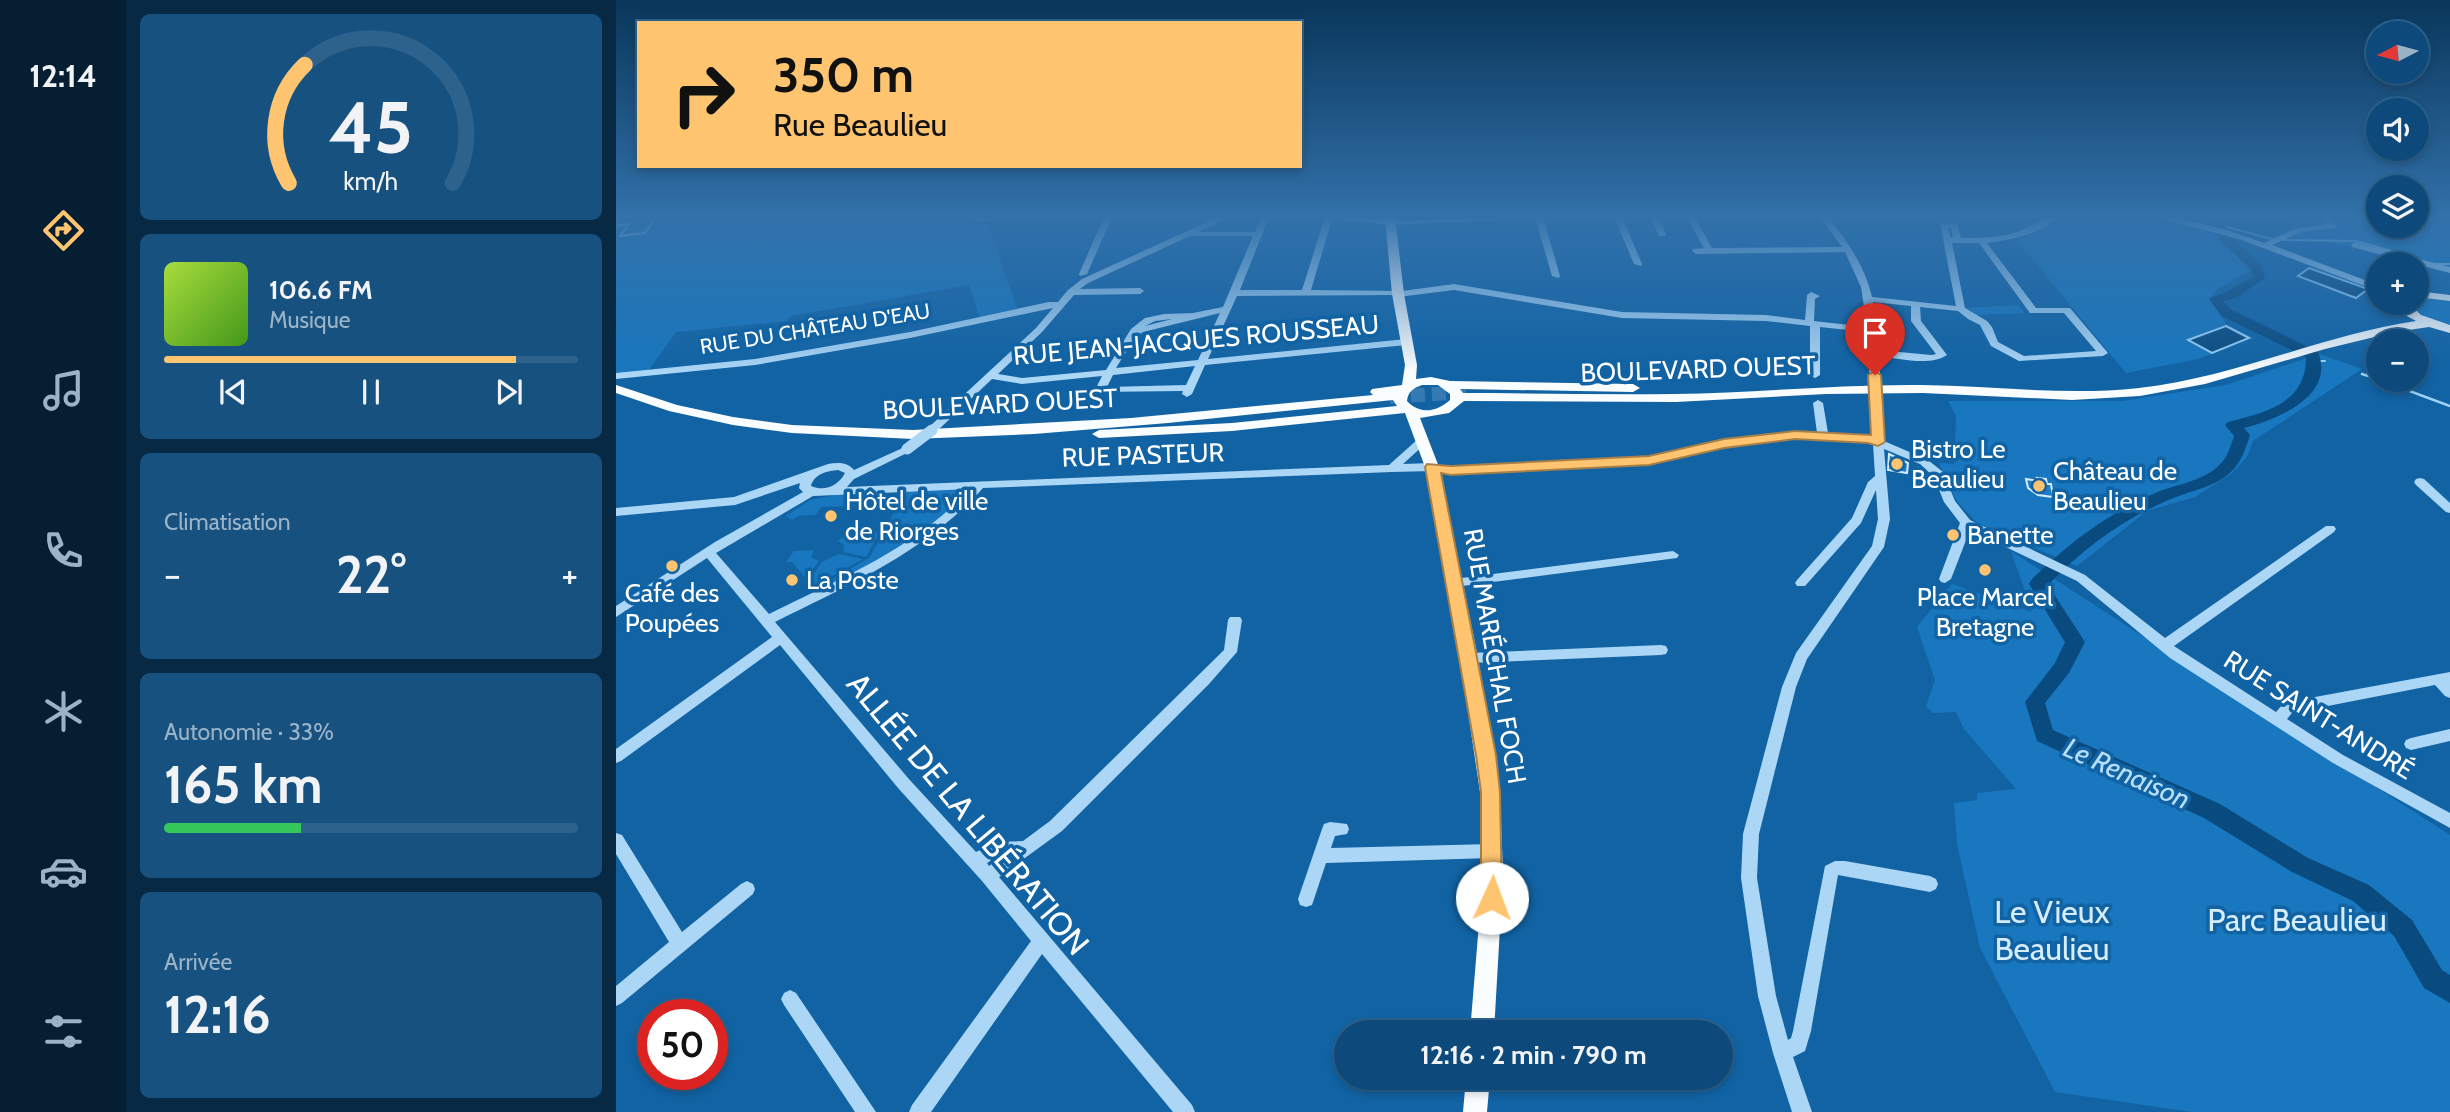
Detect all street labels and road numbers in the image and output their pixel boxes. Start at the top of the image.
street label: RUE DU CHÂTEAU D'EAU [698,298,932,359]
street label: RUE JEAN-JACQUES ROUSSEAU [1012,308,1380,372]
street label: BOULEVARD OUEST [1580,349,1816,389]
street label: BOULEVARD OUEST [882,382,1118,426]
street label: RUE PASTEUR [1061,436,1225,474]
street label: RUE MARÉCHAL FOCH [1457,526,1533,786]
street label: RUE SAINT-ANDRÉ [2218,644,2420,786]
street label: ALLÉE DE LA LIBÉRATION [839,665,1098,963]

